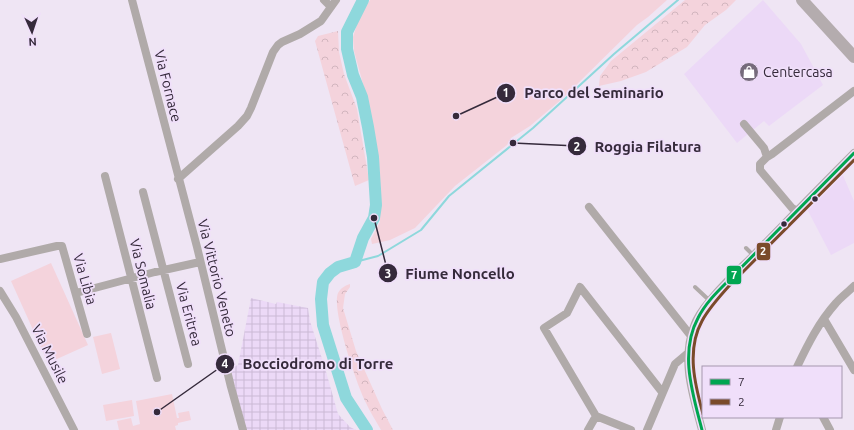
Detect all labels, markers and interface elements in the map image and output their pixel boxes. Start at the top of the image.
north arrow [12,12,52,52]
text: N [28,36,37,48]
street label: Via Fornace [151,48,185,124]
shop icon: Centercasa [738,61,760,83]
place label: Centercasa [763,64,833,80]
callout: Parco del Seminario [496,80,672,107]
text: Parco del Seminario [524,84,664,101]
text: 1 [503,86,509,99]
callout: Roggia Filatura [567,133,710,160]
text: Roggia Filatura [594,138,702,155]
text: 2 [574,140,581,153]
unlabelled marker [810,194,820,204]
street label: Via Vittorio Veneto [195,218,239,338]
unlabelled marker [779,219,789,229]
street label: Via Somalia [127,237,159,311]
line badge: 2 [756,242,771,261]
text: 2 [760,245,766,257]
street label: Via Libia [70,252,100,306]
callout: Fiume Noncello [378,260,523,287]
text: Fiume Noncello [405,265,515,282]
line badge: 7 [726,265,742,285]
text: 3 [385,267,391,280]
text: 7 [731,269,737,281]
street label: Via Eritrea [173,280,205,348]
street label: Via Musile [28,322,72,386]
callout: Bocciodromo di Torre [215,350,402,377]
text: Bocciodromo di Torre [243,355,393,372]
text: 4 [222,357,229,370]
legend [702,366,842,418]
text: 7 [738,375,745,388]
text: 2 [738,395,745,408]

